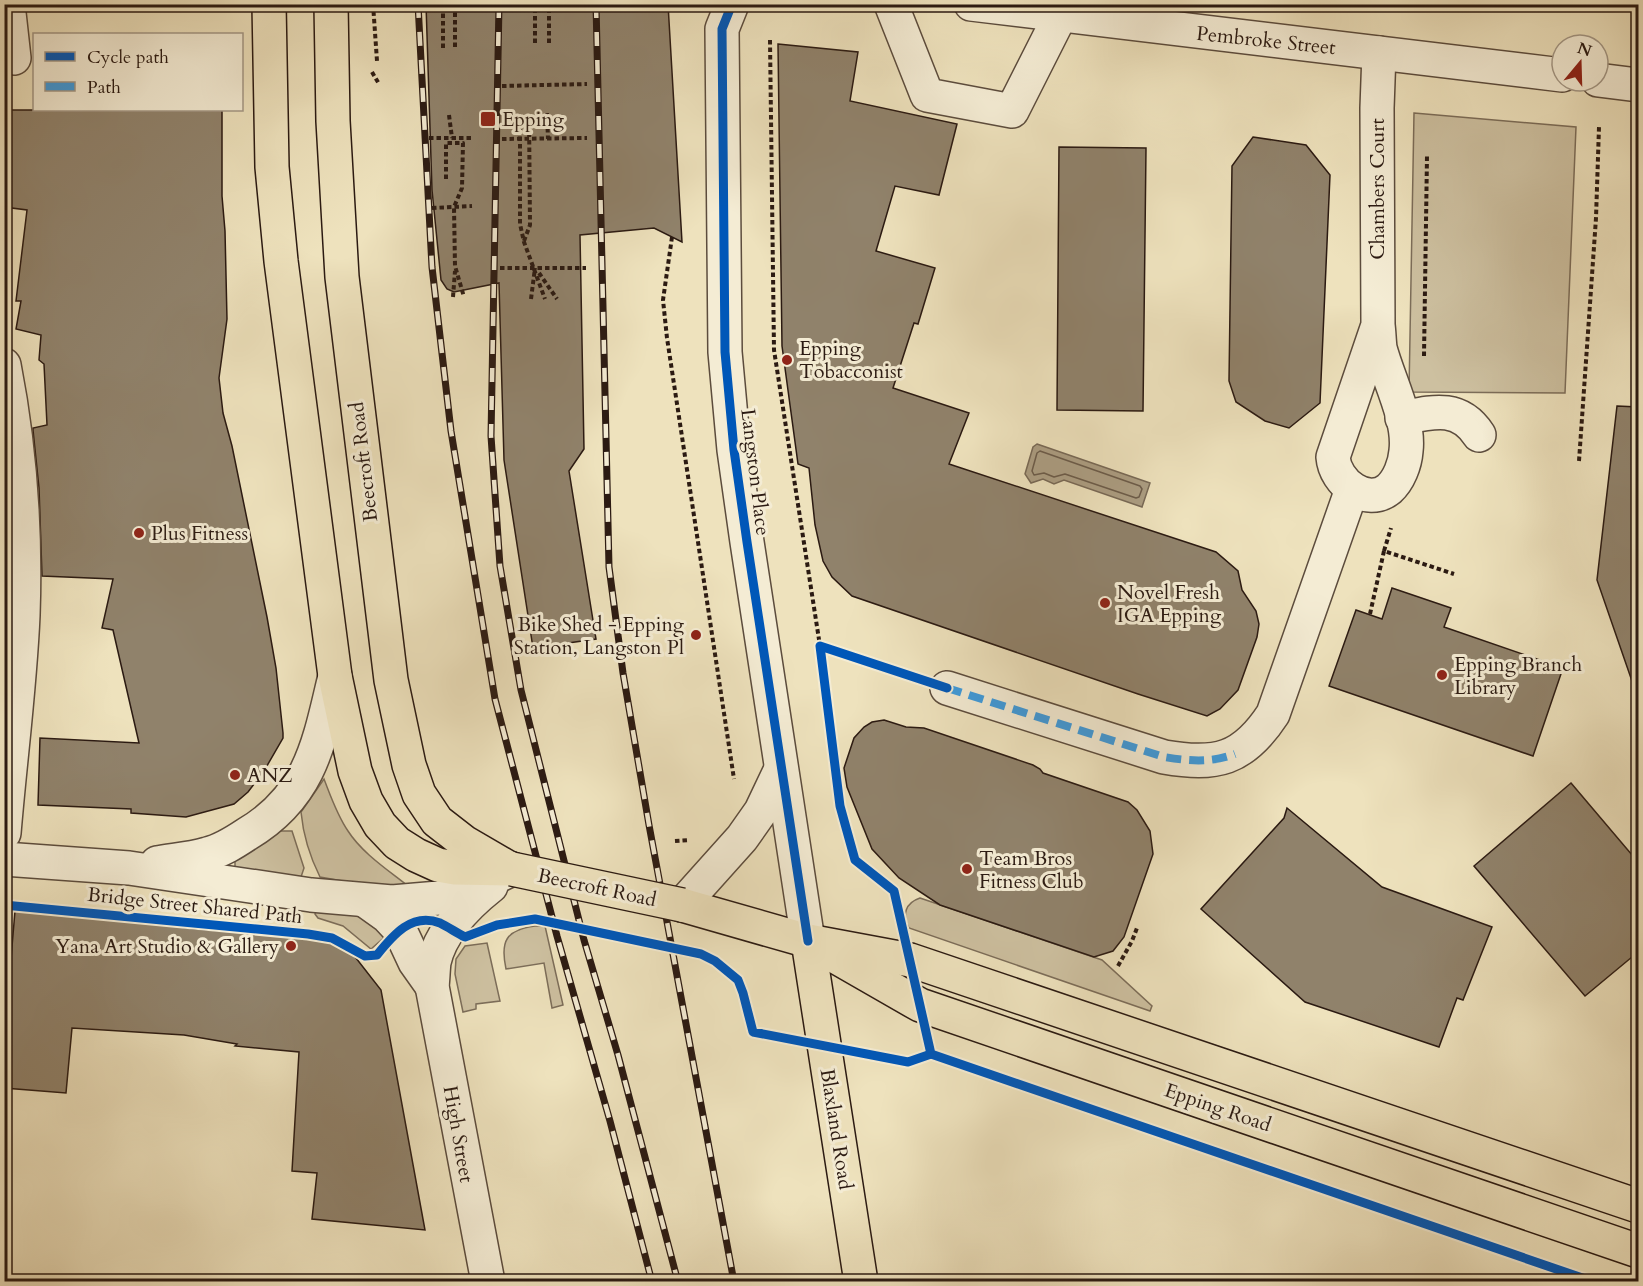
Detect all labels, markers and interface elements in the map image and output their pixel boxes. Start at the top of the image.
street label: Pembroke Street [1195,20,1338,61]
legend [33,33,243,111]
north arrow [1550,33,1610,93]
text: N [1574,37,1595,62]
text: Cycle path [87,45,169,70]
text: Path [87,75,121,100]
place label: Epping [502,106,565,133]
marker: Epping [479,110,497,128]
street label: Chambers Court [1364,117,1391,260]
place label: Epping Tobacconist [799,335,904,385]
marker: Epping Tobacconist [780,353,794,367]
street label: Beecroft Road [343,400,384,524]
street label: Langston Place [734,407,777,537]
place label: Plus Fitness [151,520,248,547]
marker: Plus Fitness [132,526,146,540]
place label: Novel Fresh IGA Epping [1117,579,1222,629]
marker: Novel Fresh IGA Epping [1098,596,1112,610]
place label: Bike Shed - Epping Station, Langston Pl [514,611,685,661]
marker: Bike Shed - Epping Station, Langston Pl [689,628,703,642]
place label: Epping Branch Library [1454,651,1582,701]
marker: Epping Branch Library [1435,668,1449,682]
place label: ANZ [247,762,293,789]
marker: ANZ [228,768,242,782]
place label: Team Bros Fitness Club [979,845,1084,895]
street label: Beecroft Road [535,862,659,913]
marker: Team Bros Fitness Club [960,862,974,876]
street label: Bridge Street Shared Path [86,881,304,930]
place label: Yana Art Studio & Gallery [55,933,279,960]
marker: Yana Art Studio & Gallery [284,939,298,953]
street label: Blaxland Road [814,1067,859,1192]
street label: Epping Road [1161,1077,1275,1138]
street label: High Street [437,1083,480,1185]

